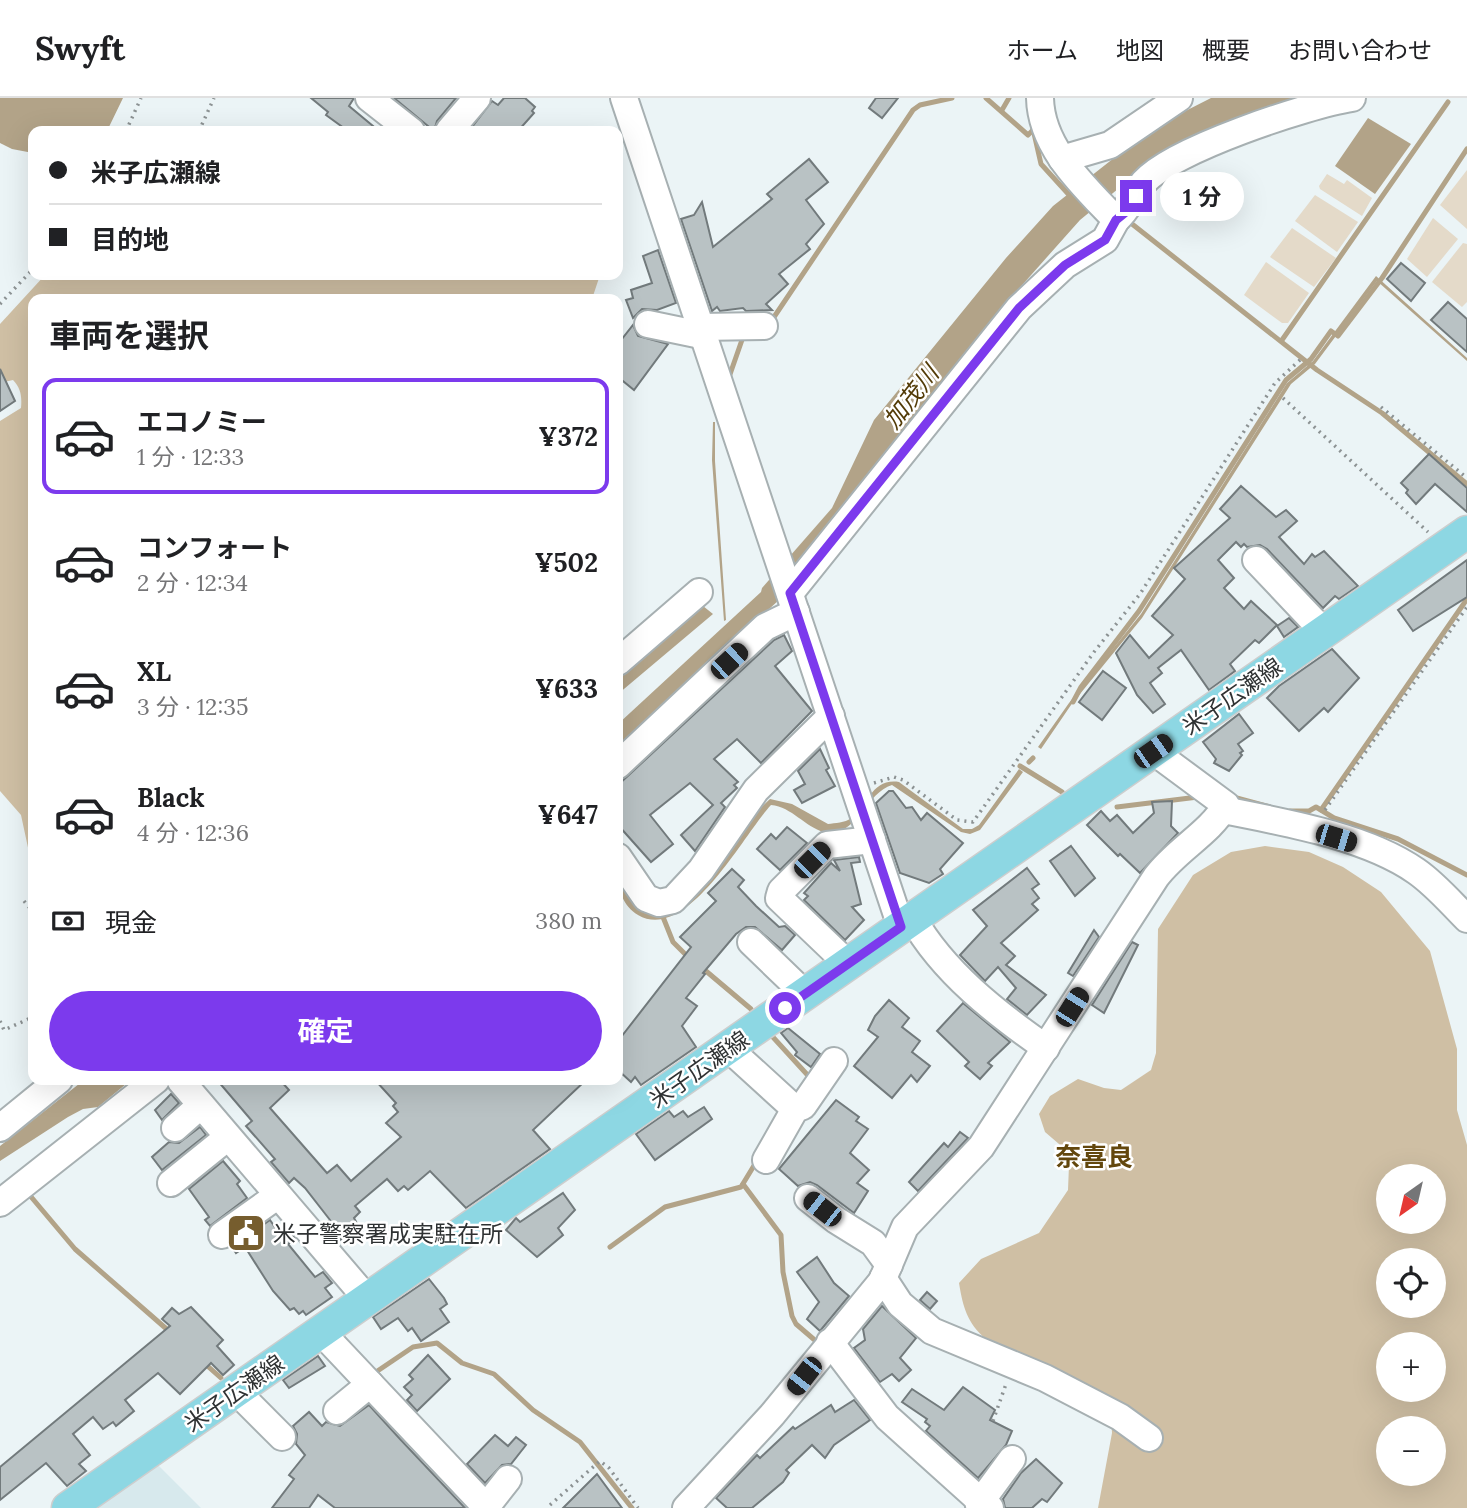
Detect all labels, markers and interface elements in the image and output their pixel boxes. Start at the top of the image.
text: Swyft [35,27,125,69]
text: ホーム [1007,35,1078,66]
text: 地図 [1116,35,1164,66]
text: 概要 [1202,35,1250,66]
text: お問い合わせ [1288,35,1432,66]
text: 米子広瀬線 [91,156,221,189]
callout: 1 分 [1160,172,1244,220]
route end [1120,180,1152,212]
text: 1 分 [1183,182,1221,211]
text: 目的地 [91,223,169,256]
text: 車両を選択 [49,315,209,356]
water label: 加茂川 [877,357,947,435]
icon: car [53,405,116,468]
text: エコノミー [137,405,267,438]
text: ¥372 [539,420,598,453]
text: 1 分 · 12:33 [137,442,244,471]
icon: car [53,531,116,594]
text: コンフォート [137,531,292,564]
text: ¥502 [535,546,598,579]
text: 2 分 · 12:34 [137,568,248,597]
car [707,639,752,683]
street label: 米子広瀬線 [1177,651,1287,741]
text: XL [137,655,171,688]
icon: car [53,657,116,720]
text: ¥633 [535,672,598,705]
text: 3 分 · 12:35 [137,692,249,721]
car [1130,730,1177,772]
text: Black [137,781,205,814]
icon: car [53,783,116,846]
text: ¥647 [538,798,598,831]
text: 4 分 · 12:36 [137,818,249,847]
car [1313,822,1360,854]
car [790,838,835,882]
icon: cash [49,902,87,940]
text: 現金 [105,906,157,939]
text: 380 m [535,906,602,935]
car [1052,984,1093,1030]
button: 確定 [49,991,602,1071]
route start [769,992,801,1024]
street label: 米子広瀬線 [644,1024,754,1114]
district label: 奈喜良 [1055,1140,1133,1173]
north arrow [1376,1164,1446,1234]
map controls [1376,1164,1446,1486]
car [799,1188,846,1230]
public building icon: 米子警察署成実駐在所 [225,1212,267,1254]
place label: 米子警察署成実駐在所 [273,1219,503,1248]
button: locate [1376,1248,1446,1318]
button: + [1376,1332,1446,1402]
street label: 米子広瀬線 [179,1348,289,1438]
car [783,1353,826,1399]
button: − [1376,1416,1446,1486]

